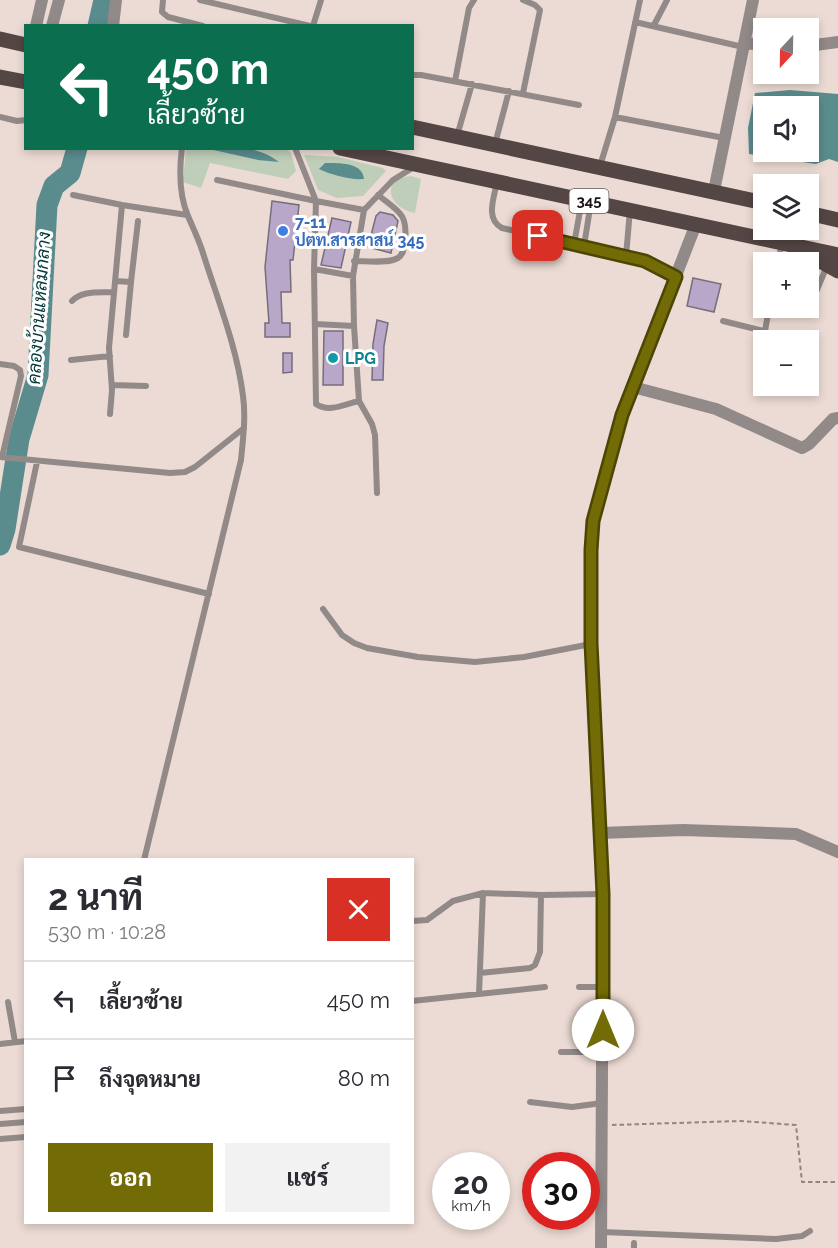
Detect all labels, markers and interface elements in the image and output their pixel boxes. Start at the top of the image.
north arrow [753,18,819,84]
map controls [753,18,819,396]
text: 450 m [147,45,269,94]
icon: left [48,48,126,126]
button: sound [753,96,819,162]
text: เลี้ยวซ้าย [147,99,245,130]
button: layers [753,174,819,240]
road number: 345 [570,189,608,213]
pin [512,210,563,261]
place label: 7-11 ปตท.สารสาสน์ 345 [295,213,425,250]
icon: arrive [521,219,554,252]
marker: 7-11 ปตท.สารสาสน์ 345 [276,224,290,238]
water label: คลองบ้านแหลมกลาง [22,231,54,385]
button: + [753,252,819,318]
button: − [753,330,819,396]
place label: LPG [345,349,376,368]
marker: LPG [326,351,340,365]
text: 2 นาที [48,876,143,918]
button: close [327,878,390,941]
text: 530 m · 10:28 [48,920,166,944]
icon: left [48,984,81,1017]
text: 450 m [327,987,390,1013]
text: เลี้ยวซ้าย [99,988,183,1014]
position arrow [571,998,635,1062]
icon: arrive [48,1062,81,1095]
text: 80 m [338,1065,390,1091]
text: ถึงจุดหมาย [99,1066,201,1092]
button: ออก [48,1143,213,1212]
button: แชร์ [225,1143,390,1212]
speed limit sign: 30 [522,1152,600,1230]
text: 20 [453,1166,489,1201]
text: km/h [451,1197,491,1215]

